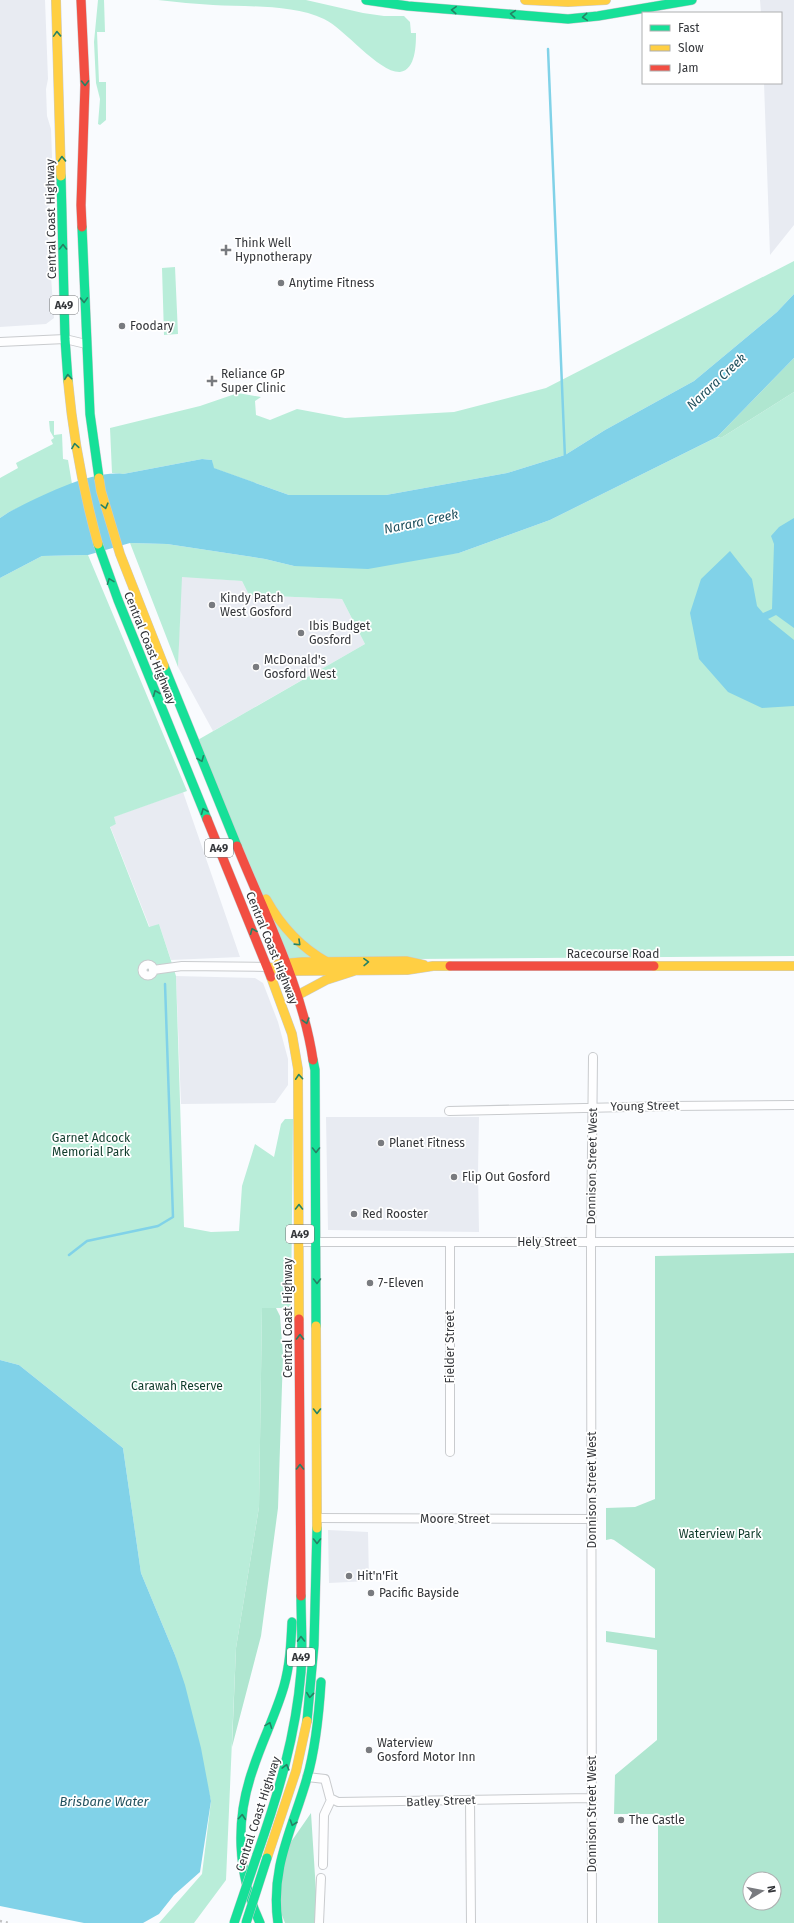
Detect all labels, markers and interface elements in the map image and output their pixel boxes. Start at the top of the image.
one-way arrow [451,6,457,14]
one-way arrow [510,10,516,19]
legend [642,12,782,84]
one-way arrow [582,13,588,22]
text: Fast [678,21,700,35]
one-way arrow [53,31,61,37]
text: Slow [678,41,704,55]
text: Jam [678,61,698,75]
one-way arrow [81,80,89,86]
one-way arrow [57,156,66,162]
street label: Central Coast Highway [43,159,59,279]
place label: Think Well Hypnotherapy [235,236,312,264]
one-way arrow [59,244,67,250]
marker: Think Well Hypnotherapy [220,244,232,256]
place label: Anytime Fitness [289,276,375,290]
marker: Anytime Fitness [276,278,286,288]
road number: A49 [50,296,78,314]
one-way arrow [80,297,89,303]
place label: Foodary [130,319,174,333]
marker: Foodary [117,321,127,331]
water label: Narara Creek [684,350,749,413]
place label: Reliance GP Super Clinic [221,367,286,395]
one-way arrow [63,374,72,380]
marker: Reliance GP Super Clinic [206,375,218,387]
one-way arrow [72,443,80,449]
one-way arrow [101,503,109,509]
water label: Narara Creek [383,506,460,537]
one-way arrow [107,577,115,584]
street label: Central Coast Highway [121,590,179,706]
place label: Kindy Patch West Gosford [220,591,292,619]
marker: Kindy Patch West Gosford [207,600,217,610]
place label: Ibis Budget Gosford [309,619,371,647]
marker: Ibis Budget Gosford [296,628,306,638]
place label: McDonald's Gosford West [264,653,337,681]
marker: McDonald's Gosford West [251,662,261,672]
one-way arrow [152,690,160,697]
one-way arrow [196,755,204,762]
one-way arrow [200,807,208,814]
road number: A49 [205,839,233,857]
street label: Central Coast Highway [243,890,301,1006]
one-way arrow [250,928,258,935]
one-way arrow [293,938,301,945]
street label: Racecourse Road [567,947,659,961]
one-way arrow [363,958,369,966]
one-way arrow [301,1017,310,1024]
one-way arrow [294,1074,303,1080]
street label: Young Street [610,1098,680,1114]
street label: Donnison Street West [584,1107,600,1225]
park label: Garnet Adcock Memorial Park [52,1131,131,1159]
place label: Planet Fitness [389,1136,465,1150]
marker: Planet Fitness [376,1138,386,1148]
one-way arrow [312,1147,321,1153]
place label: Flip Out Gosford [462,1170,550,1184]
marker: Flip Out Gosford [449,1172,459,1182]
one-way arrow [295,1204,303,1210]
place label: Red Rooster [362,1207,428,1221]
marker: Red Rooster [349,1209,359,1219]
road number: A49 [286,1225,314,1243]
street label: Hely Street [517,1235,578,1249]
street label: Central Coast Highway [281,1258,295,1378]
place label: 7-Eleven [378,1276,424,1290]
one-way arrow [313,1278,321,1284]
marker: 7-Eleven [365,1278,375,1288]
street label: Fielder Street [443,1310,457,1383]
one-way arrow [296,1334,304,1340]
park label: Carawah Reserve [131,1379,223,1393]
one-way arrow [313,1408,321,1414]
street label: Donnison Street West [585,1431,599,1549]
one-way arrow [296,1464,304,1470]
street label: Moore Street [420,1512,491,1526]
park label: Waterview Park [679,1527,762,1541]
one-way arrow [313,1538,321,1544]
place label: Hit'n'Fit [357,1569,399,1583]
marker: Hit'n'Fit [344,1571,354,1581]
place label: Pacific Bayside [379,1586,459,1600]
marker: Pacific Bayside [366,1588,376,1598]
one-way arrow [297,1636,305,1642]
road number: A49 [287,1648,315,1666]
one-way arrow [306,1691,315,1698]
one-way arrow [265,1721,273,1728]
place label: Waterview Gosford Motor Inn [377,1736,476,1764]
marker: Waterview Gosford Motor Inn [364,1745,374,1755]
street label: Central Coast Highway [233,1755,283,1873]
street label: Donnison Street West [585,1755,599,1873]
one-way arrow [282,1764,290,1771]
street label: Batley Street [406,1793,477,1809]
water label: Brisbane Water [60,1794,149,1809]
place label: The Castle [629,1813,685,1827]
one-way arrow [237,1814,246,1820]
marker: The Castle [616,1815,626,1825]
one-way arrow [290,1819,298,1826]
north arrow [742,1871,782,1911]
text: N [764,1885,778,1894]

